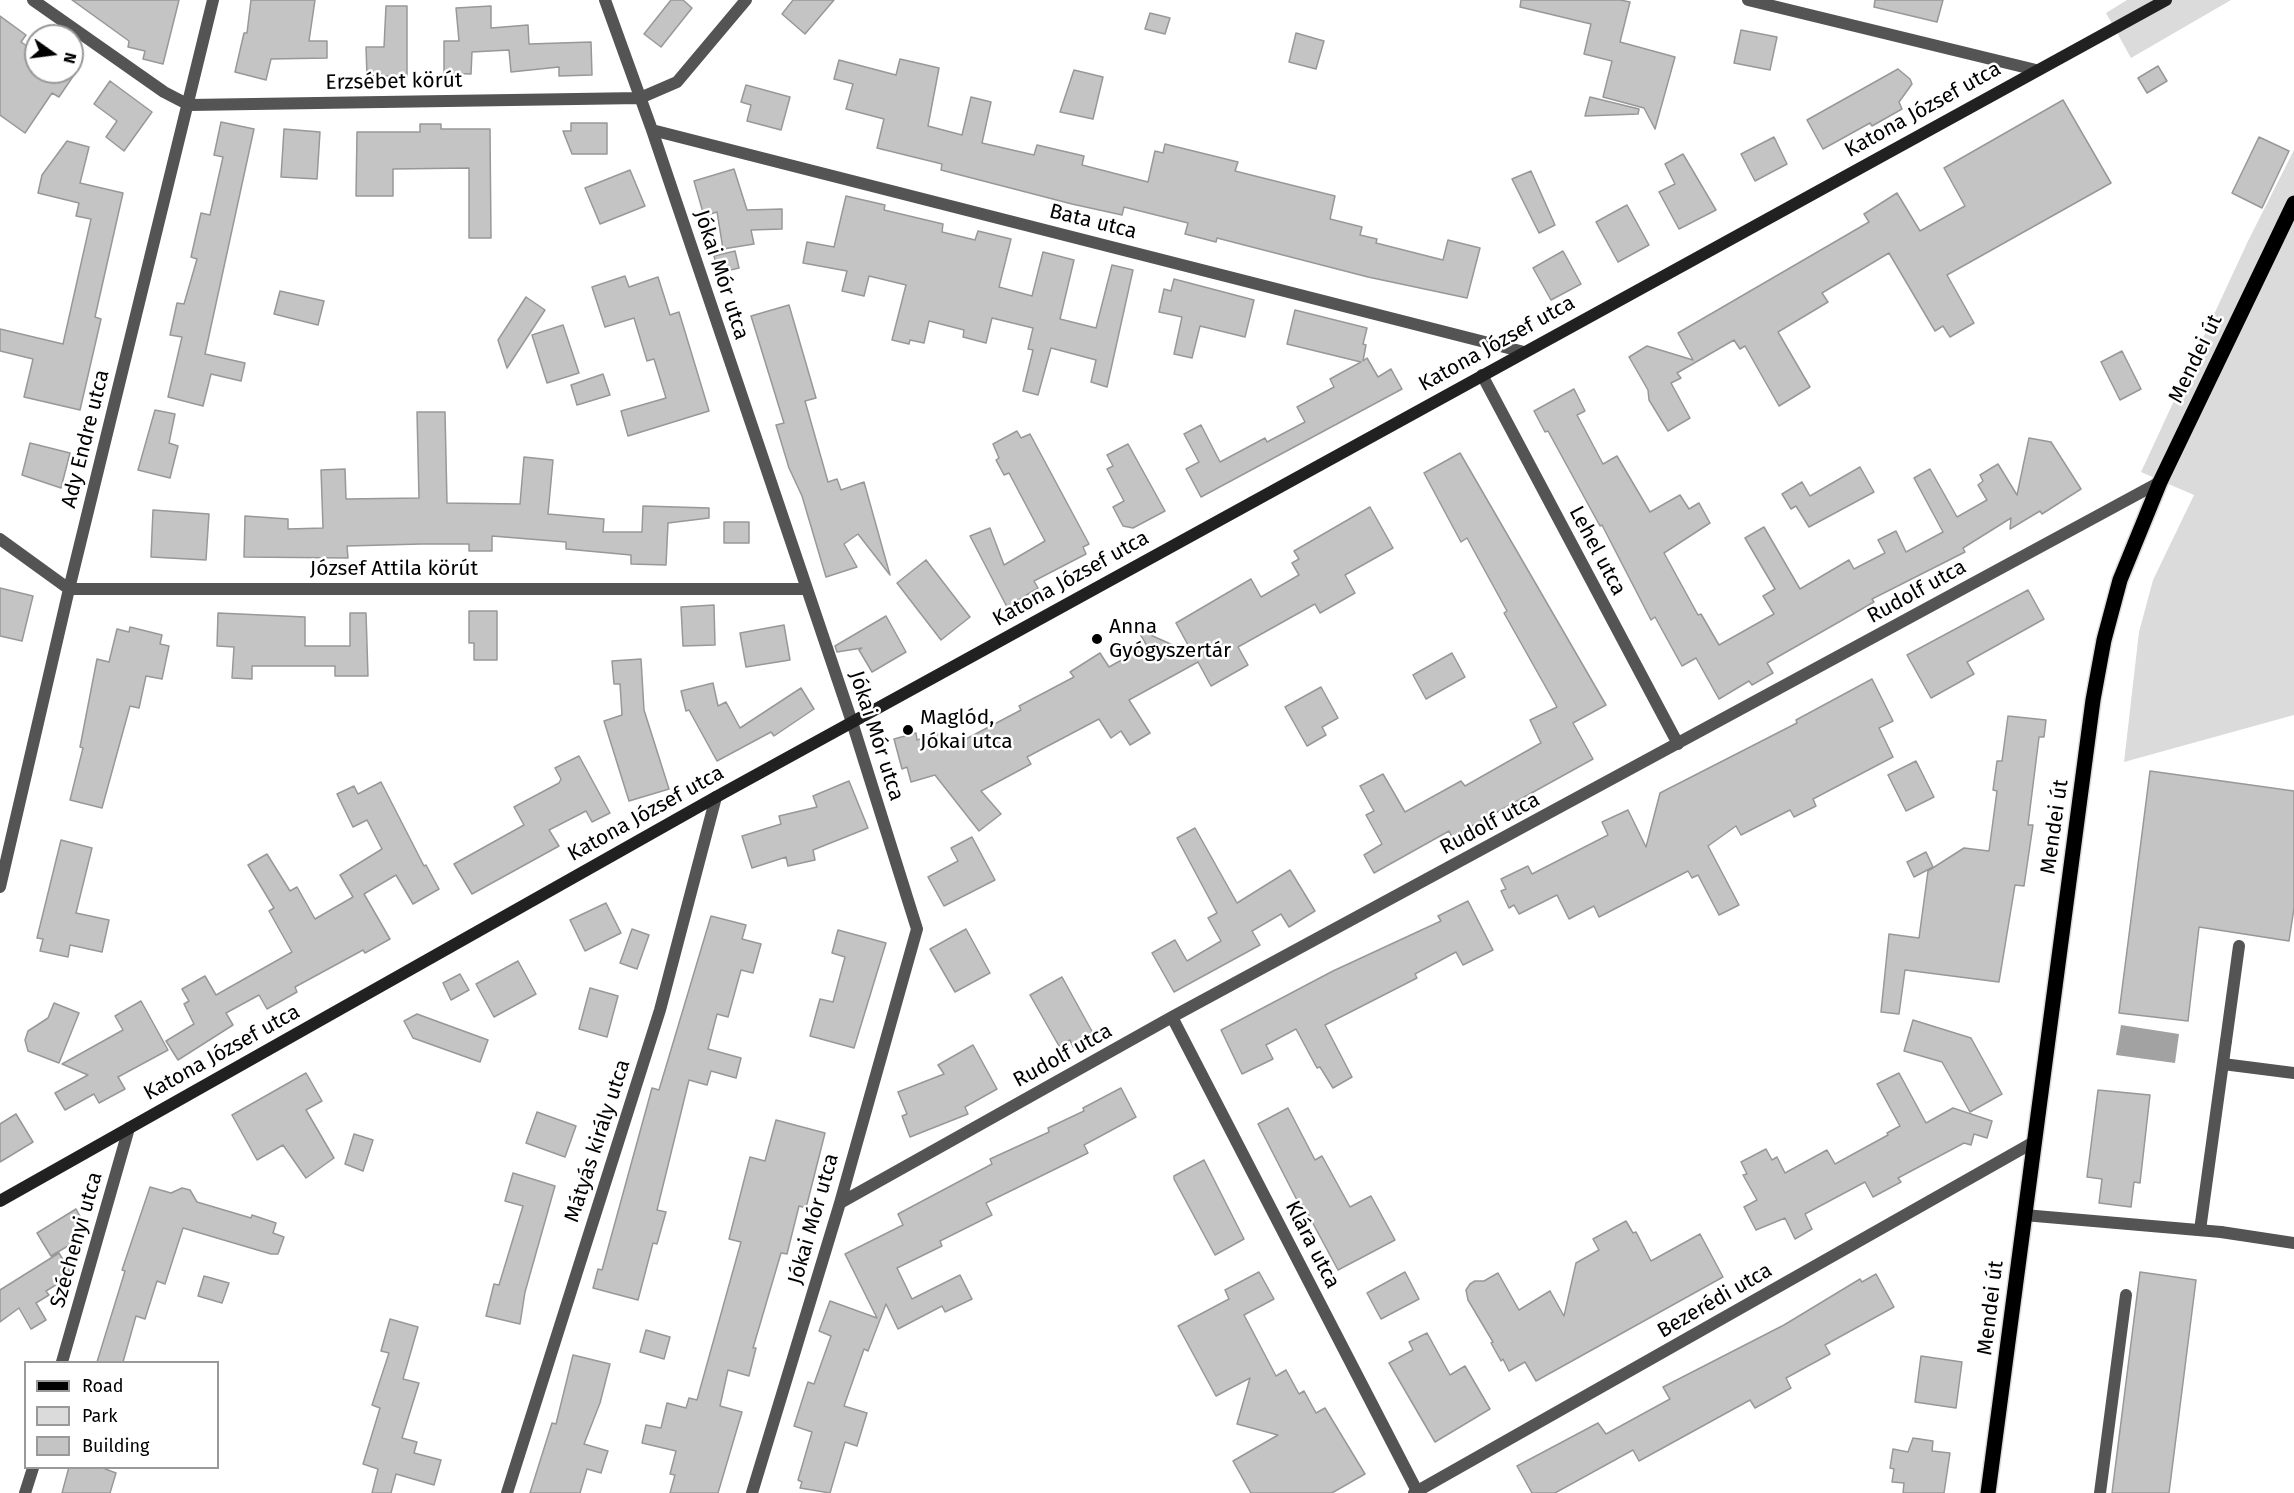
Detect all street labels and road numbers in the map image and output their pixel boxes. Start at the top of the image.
street label: Katona József utca [1841,57,2005,163]
street label: Erzsébet körút [325,68,463,96]
street label: Bata utca [1047,199,1139,245]
street label: Jókai Mór utca [688,207,754,343]
street label: Katona József utca [1415,291,1579,397]
street label: Mendei út [2164,311,2228,407]
street label: Ady Endre utca [57,367,115,511]
street label: Lehel utca [1563,502,1631,600]
street label: Katona József utca [989,526,1153,632]
street label: Rudolf utca [1863,554,1971,630]
street label: József Attila körút [310,556,478,582]
street label: Jókai Mór utca [843,668,909,804]
street label: Katona József utca [564,761,728,867]
street label: Mendei út [2036,778,2074,876]
street label: Rudolf utca [1436,787,1544,861]
street label: Katona József utca [140,1000,304,1106]
street label: Rudolf utca [1009,1018,1117,1094]
street label: Mátyás király utca [560,1056,636,1226]
street label: Jókai Mór utca [783,1151,845,1287]
street label: Széchenyi utca [46,1169,108,1311]
street label: Klára utca [1279,1197,1345,1293]
street label: Bezerédi utca [1653,1258,1777,1344]
street label: Mendei út [1973,1259,2009,1357]

